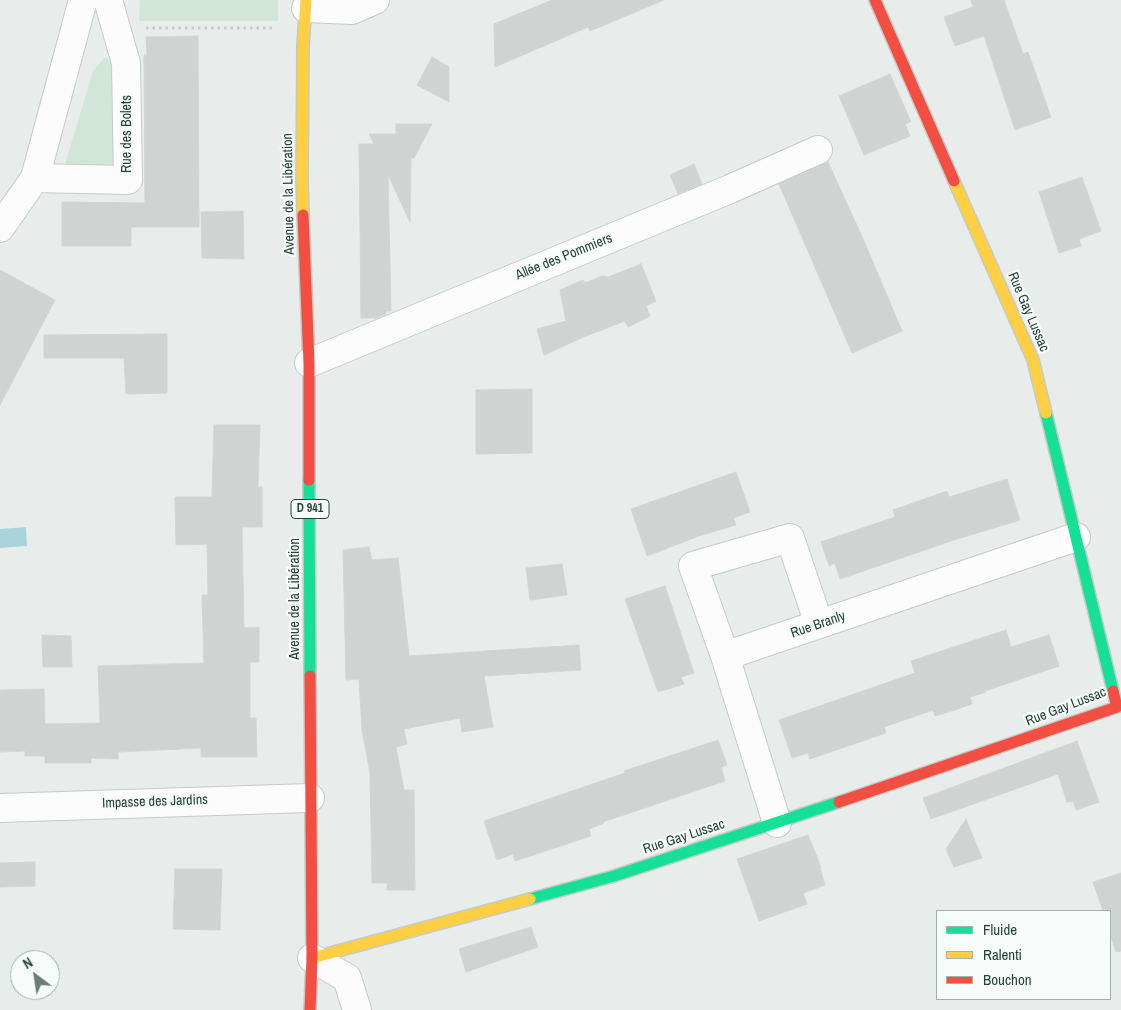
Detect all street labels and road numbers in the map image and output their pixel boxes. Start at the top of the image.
street label: Rue des Bolets [119,95,135,173]
street label: Avenue de la Libération [280,133,298,255]
street label: Allée des Pommiers [513,230,615,284]
street label: Rue Gay Lussac [1004,270,1052,354]
road number: D 941 [291,499,329,518]
street label: Avenue de la Libération [287,538,303,660]
street label: Rue Branly [788,608,848,642]
street label: Rue Gay Lussac [1023,684,1109,730]
street label: Impasse des Jardins [102,792,208,812]
street label: Rue Gay Lussac [641,816,727,858]

